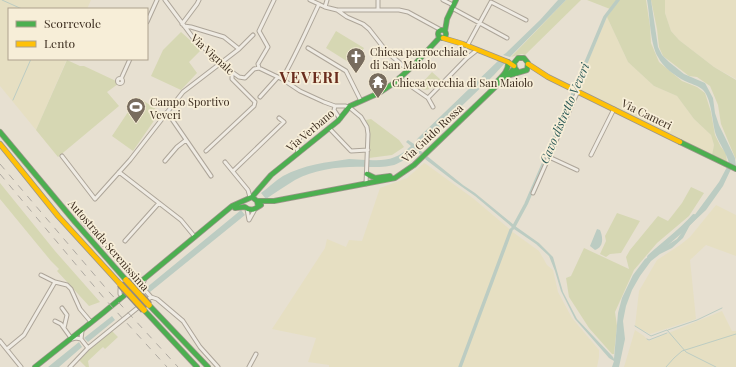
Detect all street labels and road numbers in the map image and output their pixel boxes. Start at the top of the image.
street label: Via Vignale [187,30,238,78]
street label: Via Cameri [618,95,675,133]
street label: Via Guido Rossa [397,100,466,166]
street label: Via Verbano [282,106,337,155]
street label: Autostrada Serenissima [64,195,153,294]

